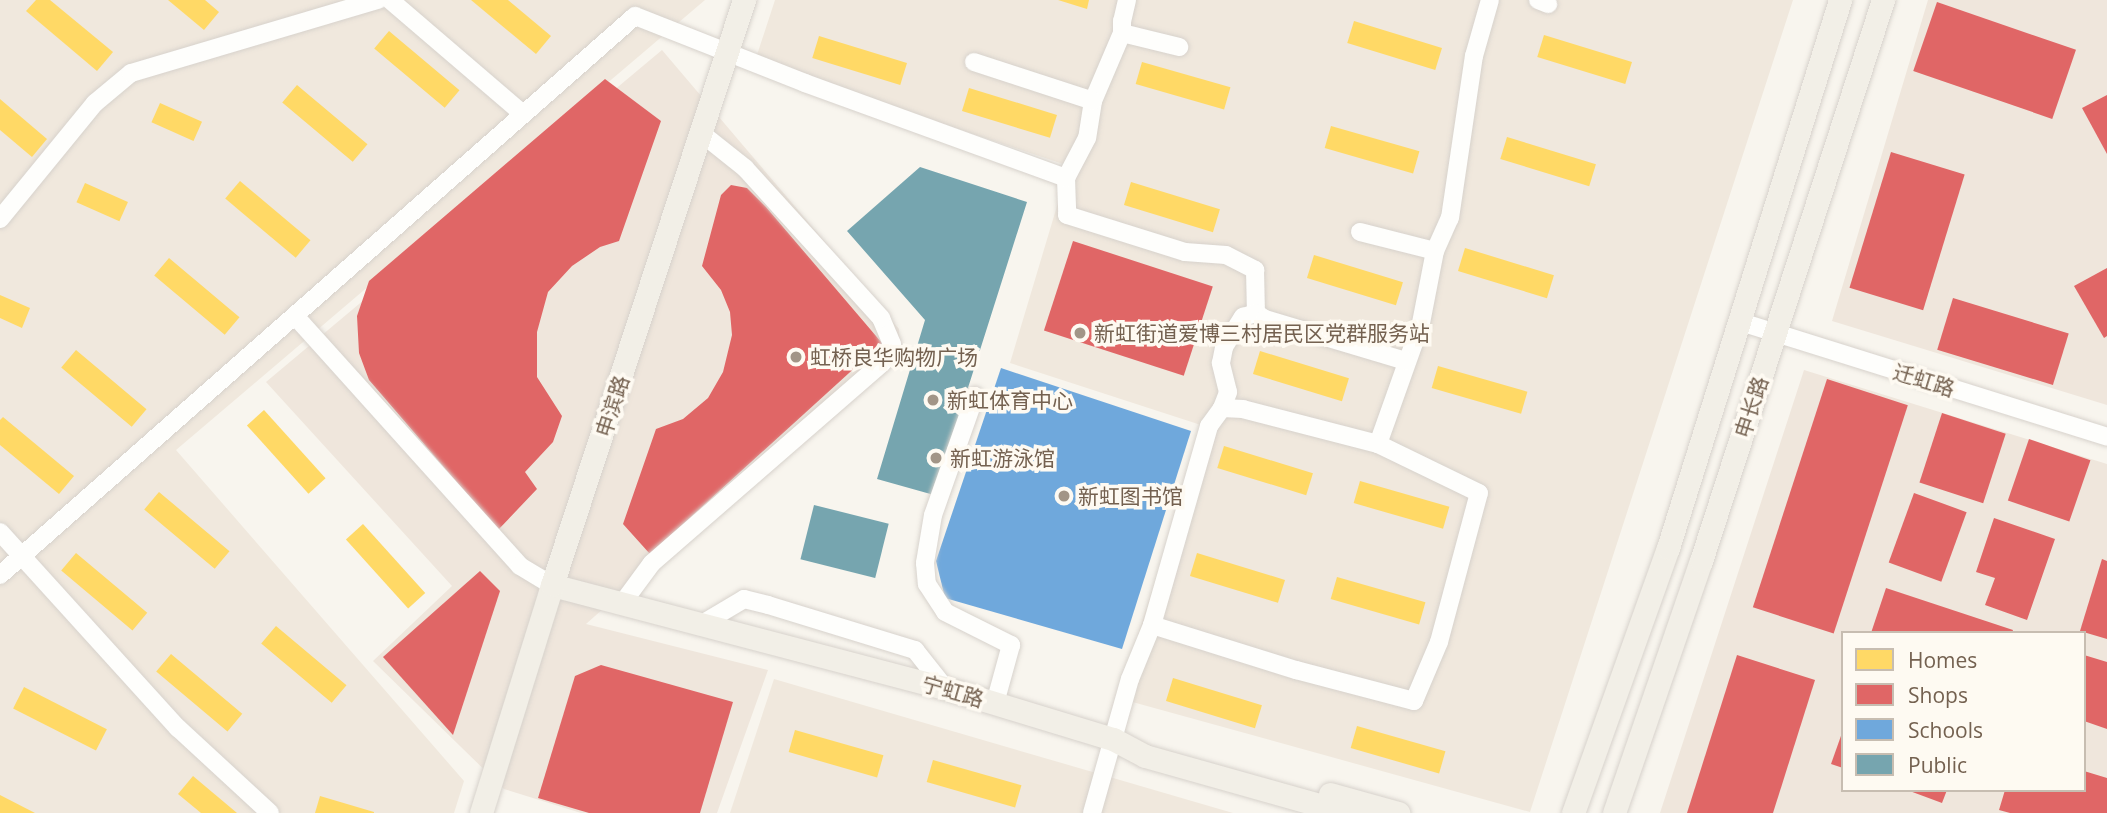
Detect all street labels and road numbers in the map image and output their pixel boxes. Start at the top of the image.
street label: 迁虹路 [1890,359,1958,401]
street label: 申滨路 [590,372,634,440]
street label: 申长路 [1729,373,1773,441]
street label: 宁虹路 [919,670,987,712]

